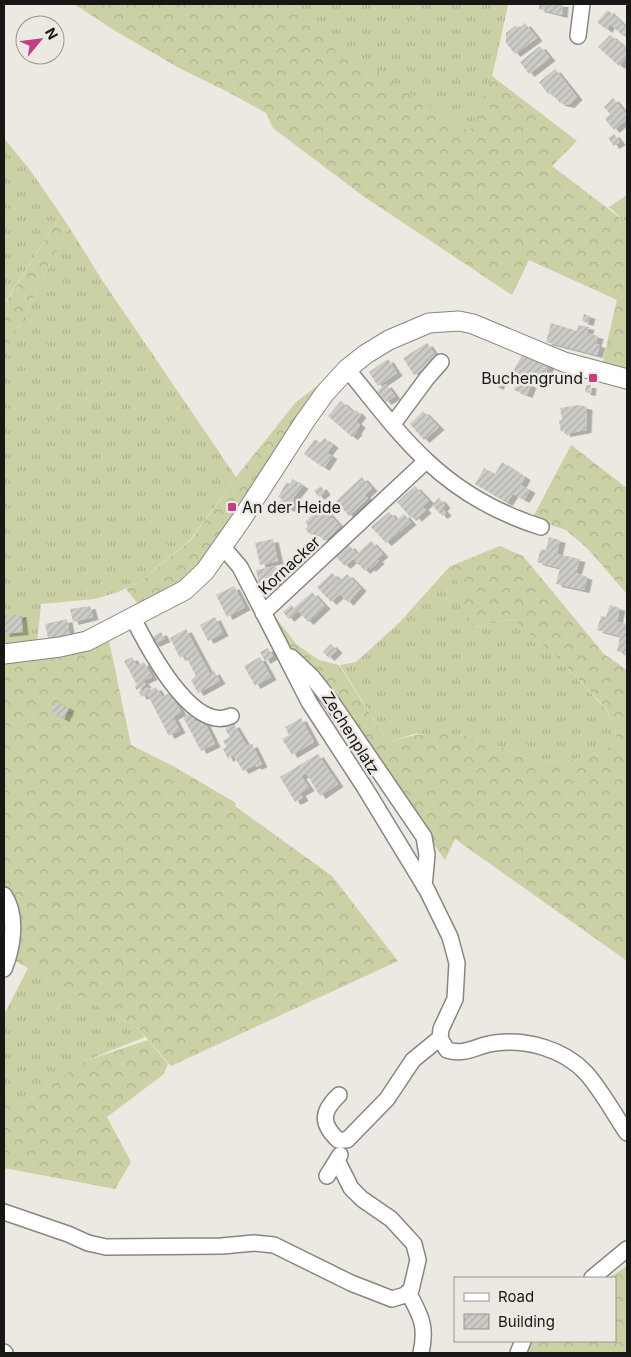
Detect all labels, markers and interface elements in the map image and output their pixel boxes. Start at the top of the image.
north arrow [15,15,65,65]
text: N [42,25,62,42]
place label: Buchengrund [481,368,583,388]
marker: Buchengrund [587,372,599,384]
place label: An der Heide [242,497,341,517]
marker: An der Heide [226,501,238,513]
street label: Kornacker [254,531,324,599]
street label: Zechenplatz [318,688,384,778]
legend [454,1277,616,1342]
text: Road [498,1287,534,1306]
text: Building [498,1312,555,1331]

